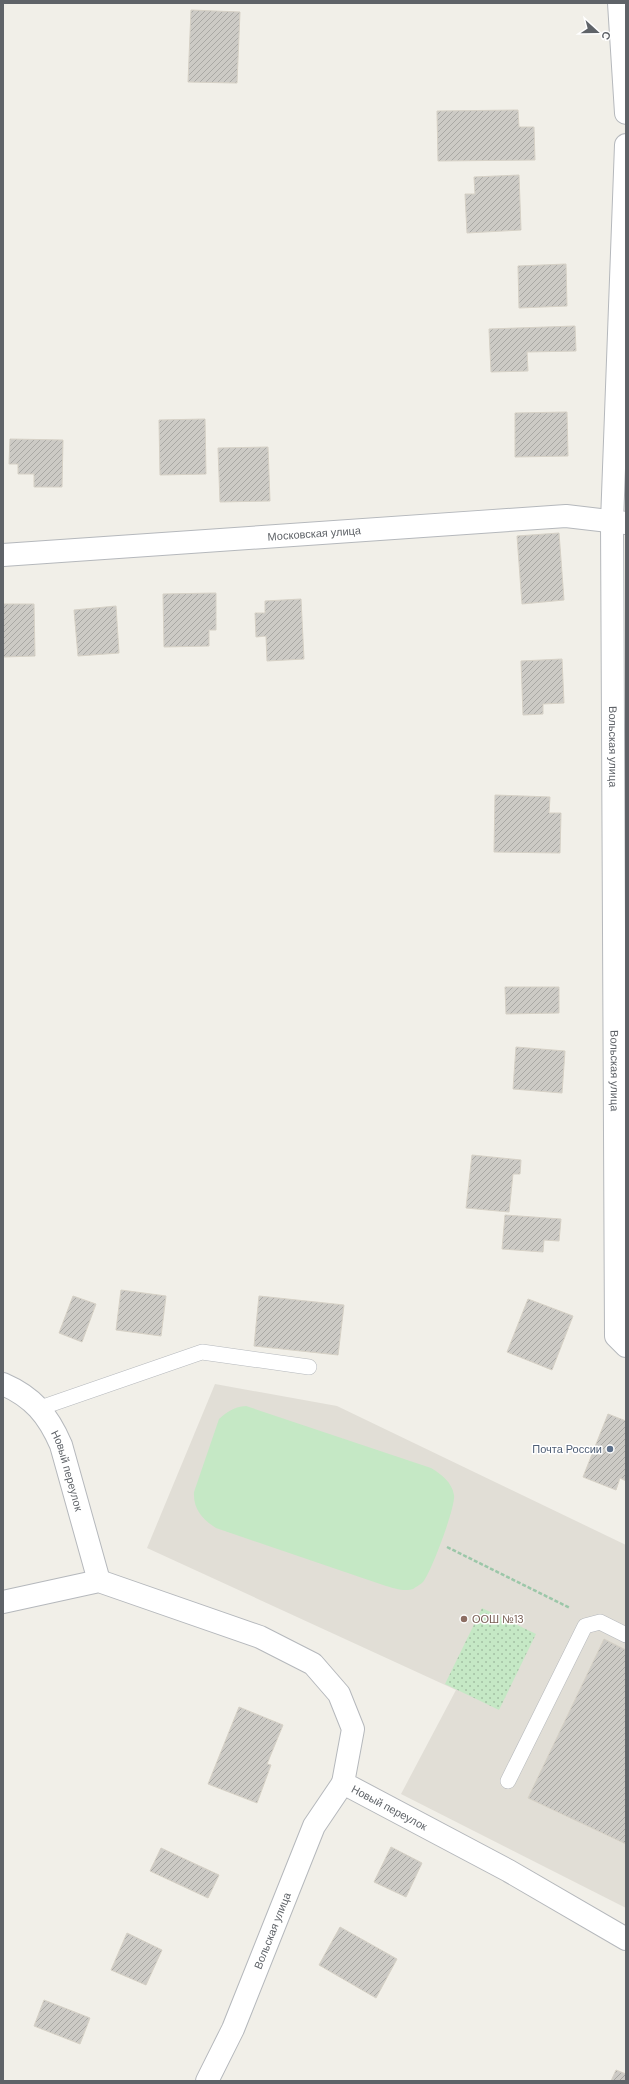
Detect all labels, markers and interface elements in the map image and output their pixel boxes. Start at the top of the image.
north arrow [577,12,617,52]
text: С [598,29,614,42]
street label: Московская улица [267,523,362,544]
street label: Вольская улица [606,706,620,788]
street label: Вольская улица [607,1030,622,1112]
street label: Новый переулок [48,1428,86,1513]
place label: Почта России [532,1442,602,1456]
marker: Почта России [605,1444,615,1454]
place label: ООШ №13 [472,1612,524,1626]
marker: ООШ №13 [459,1614,469,1624]
street label: Новый переулок [349,1782,430,1833]
street label: Вольская улица [251,1890,294,1971]

